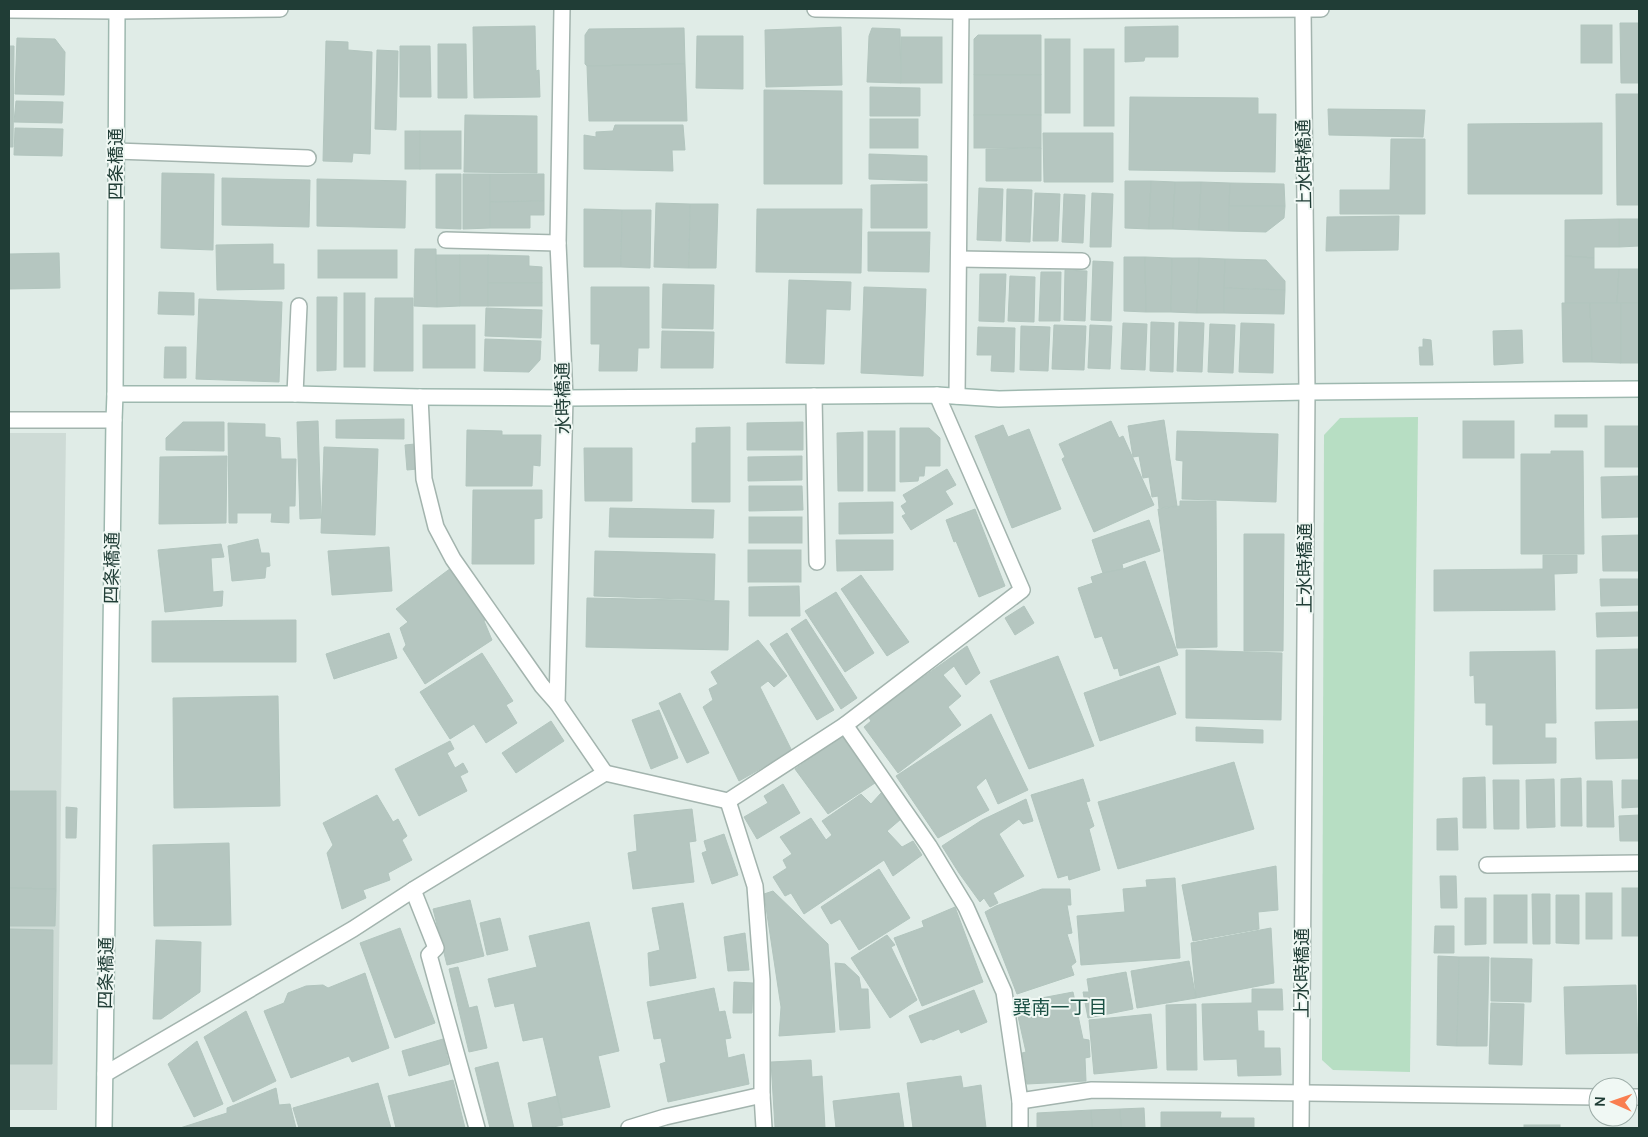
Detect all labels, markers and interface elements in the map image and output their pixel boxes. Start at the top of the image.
street label: 上水時橋通 [1290,119,1316,209]
street label: 四条橋通 [103,128,127,200]
street label: 水時橋通 [549,362,575,434]
street label: 上水時橋通 [1292,523,1316,613]
street label: 四条橋通 [98,532,124,604]
street label: 上水時橋通 [1289,928,1313,1018]
street label: 四条橋通 [92,937,118,1009]
district label: 巽南一丁目 [1012,994,1108,1020]
north arrow [1588,1077,1638,1127]
text: N [1590,1096,1609,1107]

